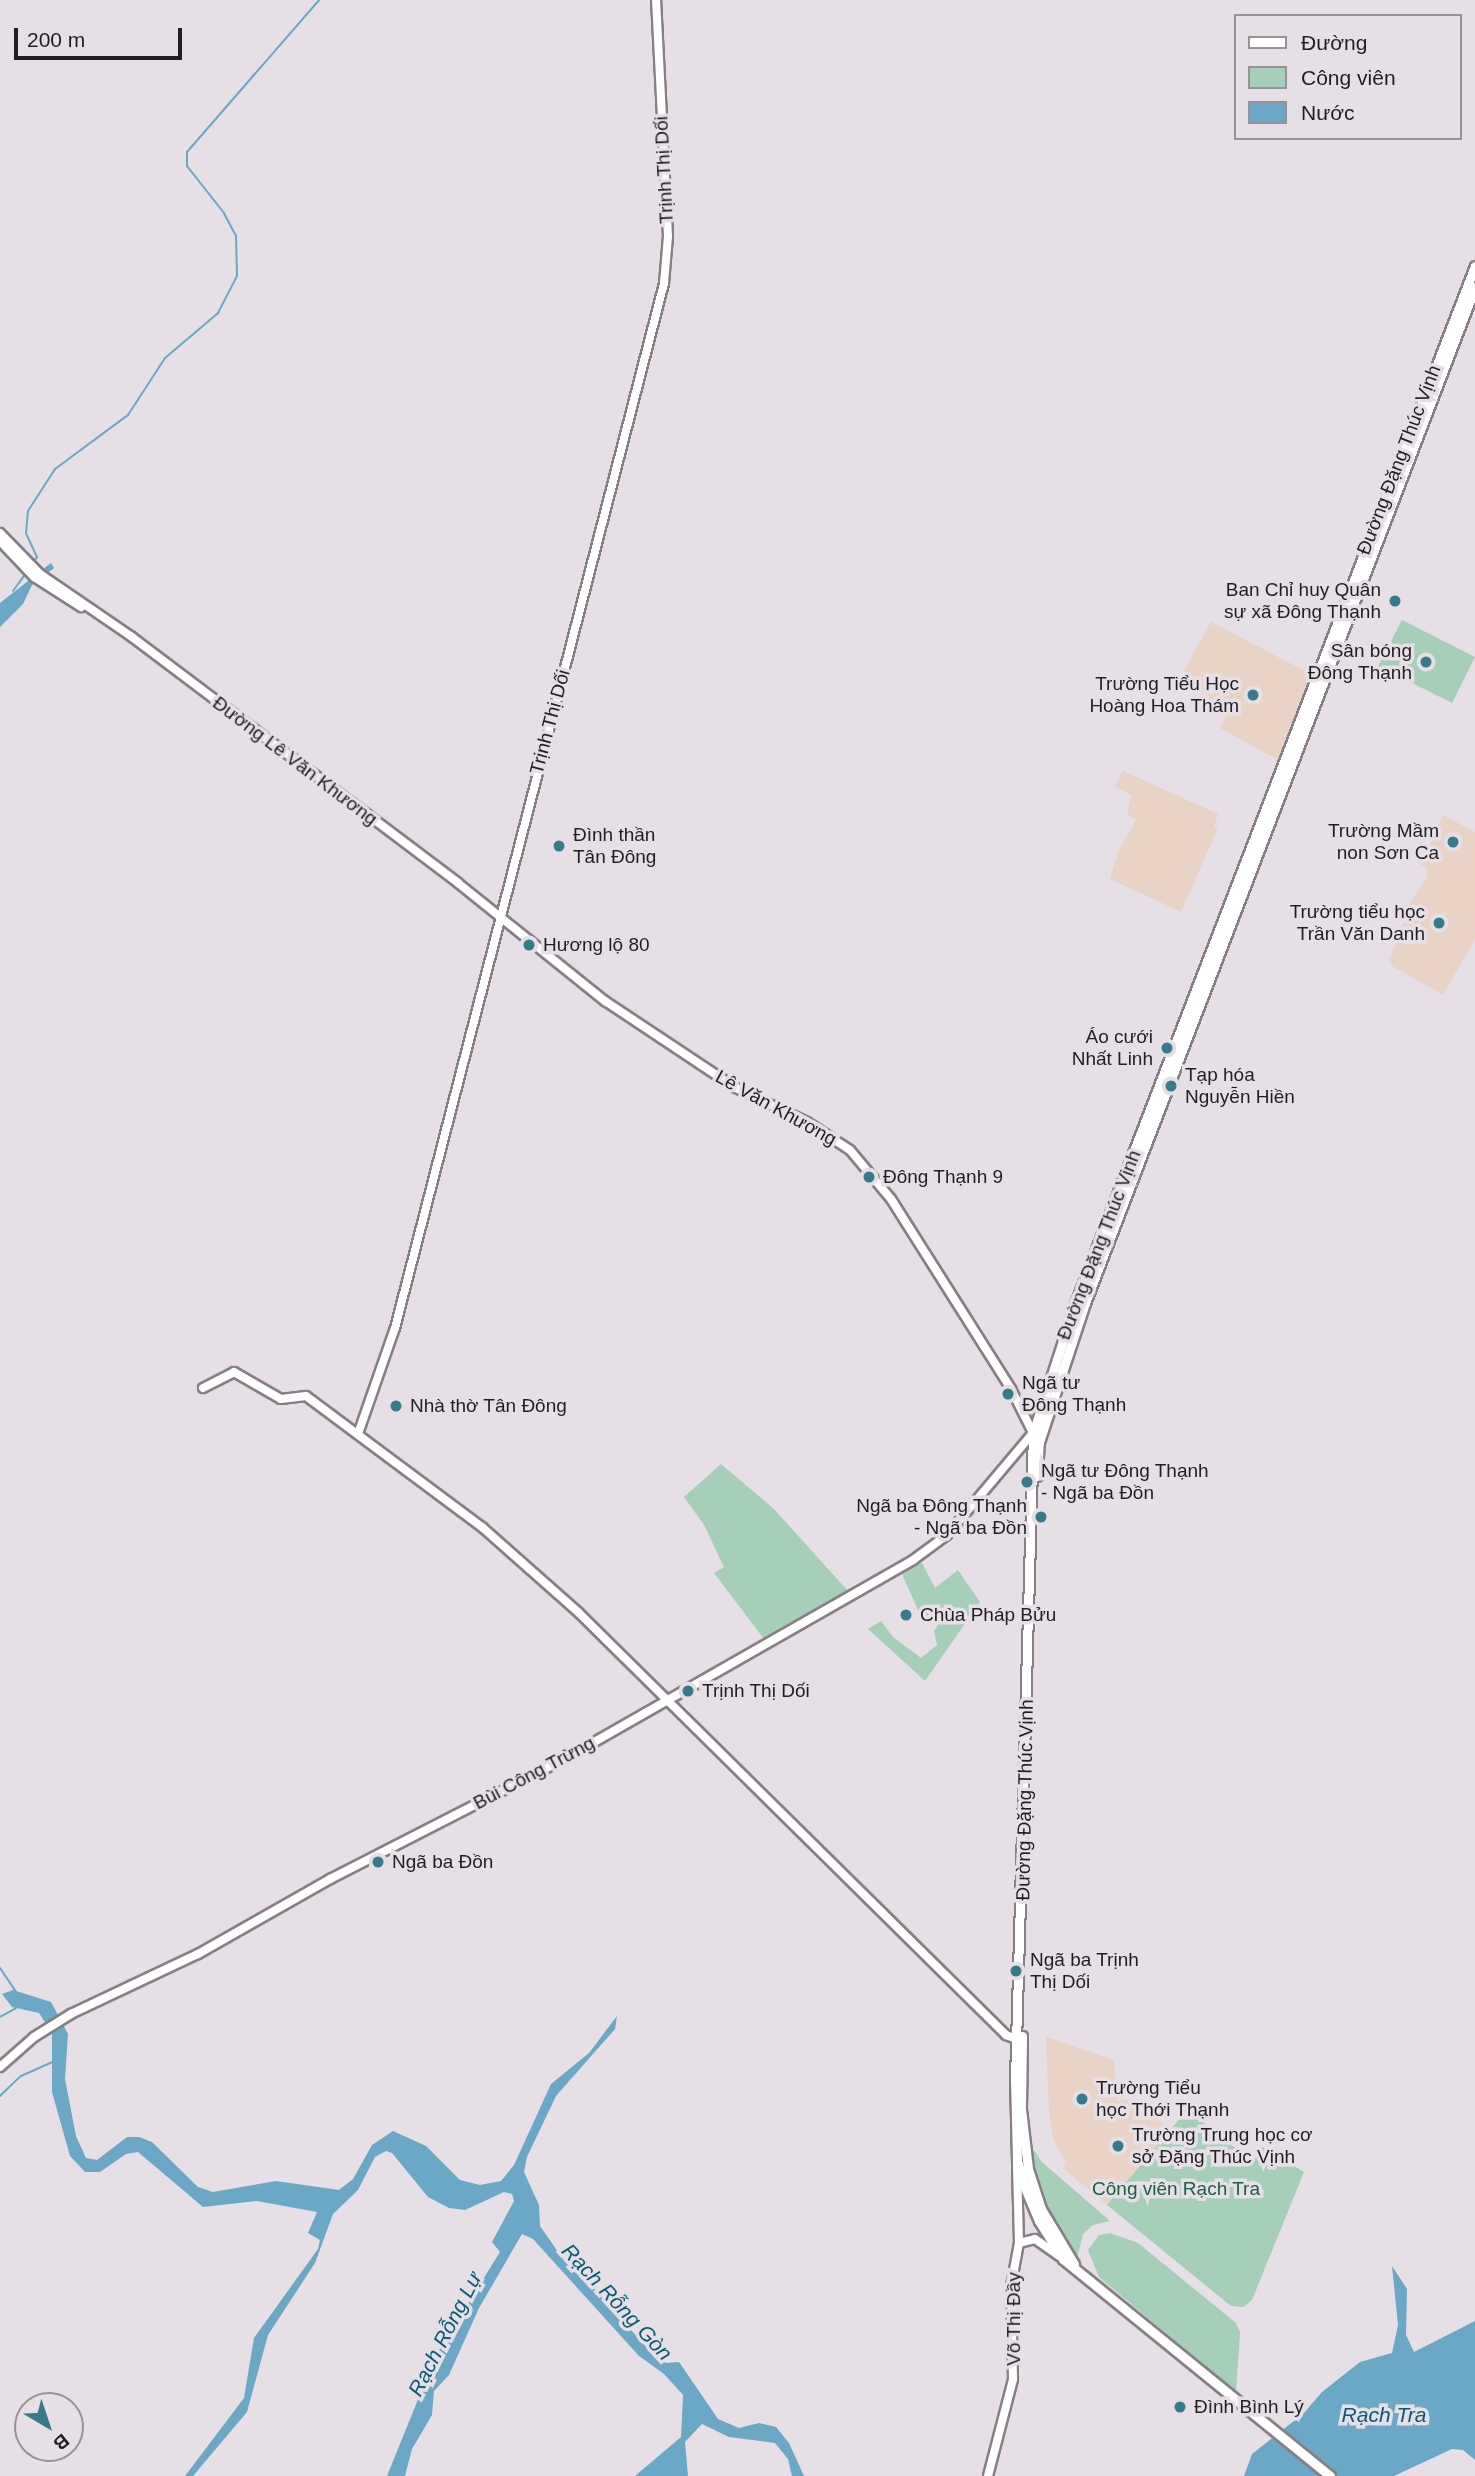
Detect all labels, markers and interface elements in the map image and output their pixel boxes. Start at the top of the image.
scale bar [18,14,186,58]
legend [1234,14,1461,140]
text: 200 m [27,28,85,51]
text: Đường [1301,31,1367,54]
text: Công viên [1301,66,1396,89]
text: Nước [1301,101,1355,124]
street label: Trịnh Thị Dối [650,115,678,225]
street label: Đường Đặng Thúc Vịnh [1352,362,1446,558]
place label: Ban Chỉ huy Quân sự xã Đông Thạnh [1224,579,1381,623]
marker: Ban Chỉ huy Quân sự xã Đông Thạnh [1387,593,1403,609]
place label: Sân bóng Đông Thạnh [1307,640,1412,684]
marker: Sân bóng Đông Thạnh [1418,654,1434,670]
street label: Trịnh Thị Dối [525,667,575,777]
place label: Trường Tiểu Học Hoàng Hoa Thám [1089,673,1239,717]
marker: Trường Tiểu Học Hoàng Hoa Thám [1245,687,1261,703]
street label: Đường Lê Văn Khương [208,692,382,830]
place label: Trường Mầm non Sơn Ca [1328,820,1439,864]
place label: Đình thần Tân Đông [573,824,656,868]
marker: Trường Mầm non Sơn Ca [1445,834,1461,850]
marker: Đình thần Tân Đông [551,838,567,854]
place label: Trường tiểu học Trần Văn Danh [1290,901,1425,945]
marker: Trường tiểu học Trần Văn Danh [1431,915,1447,931]
place label: Hương lộ 80 [543,934,650,956]
marker: Hương lộ 80 [521,937,537,953]
place label: Áo cưới Nhất Linh [1072,1026,1153,1070]
marker: Áo cưới Nhất Linh [1159,1040,1175,1056]
place label: Tạp hóa Nguyễn Hiền [1185,1064,1295,1108]
street label: Lê Văn Khương [711,1065,841,1151]
marker: Tạp hóa Nguyễn Hiền [1163,1078,1179,1094]
street label: Đường Đặng Thúc Vịnh [1052,1147,1146,1343]
place label: Đông Thạnh 9 [883,1166,1003,1188]
marker: Đông Thạnh 9 [861,1169,877,1185]
place label: Ngã tư Đông Thạnh [1022,1372,1127,1416]
marker: Ngã tư Đông Thạnh [1000,1386,1016,1402]
place label: Nhà thờ Tân Đông [410,1395,567,1417]
marker: Nhà thờ Tân Đông [388,1398,404,1414]
place label: Ngã tư Đông Thạnh - Ngã ba Đồn [1041,1460,1209,1504]
marker: Ngã tư Đông Thạnh - Ngã ba Đồn [1019,1474,1035,1490]
place label: Ngã ba Đông Thạnh - Ngã ba Đồn [856,1495,1027,1539]
marker: Ngã ba Đông Thạnh - Ngã ba Đồn [1033,1509,1049,1525]
place label: Chùa Pháp Bửu [920,1604,1056,1626]
marker: Chùa Pháp Bửu [898,1607,914,1623]
place label: Trịnh Thị Dối [702,1680,810,1702]
marker: Trịnh Thị Dối [680,1683,696,1699]
street label: Đường Đặng Thúc Vịnh [1012,1699,1038,1901]
street label: Bùi Công Trừng [469,1731,599,1815]
place label: Ngã ba Đồn [392,1851,493,1873]
marker: Ngã ba Đồn [370,1854,386,1870]
place label: Ngã ba Trịnh Thị Dối [1030,1949,1139,1993]
marker: Ngã ba Trịnh Thị Dối [1008,1963,1024,1979]
place label: Trường Tiểu học Thới Thạnh [1096,2077,1230,2121]
marker: Trường Tiểu học Thới Thạnh [1074,2091,1090,2107]
place label: Trường Trung học cơ sở Đặng Thúc Vịnh [1132,2124,1313,2168]
marker: Trường Trung học cơ sở Đặng Thúc Vịnh [1110,2138,1126,2154]
park label: Công viên Rạch Tra [1092,2178,1260,2200]
water label: Rạch Rỗng Gòn [556,2238,678,2366]
water label: Rạch Rỗng Lự [403,2268,487,2400]
street label: Võ Thị Đầy [1003,2272,1025,2366]
north arrow [14,2392,84,2462]
place label: Đình Bình Lý [1194,2396,1304,2418]
marker: Đình Bình Lý [1172,2399,1188,2415]
water label: Rạch Tra [1342,2402,1426,2428]
text: B [49,2430,73,2455]

